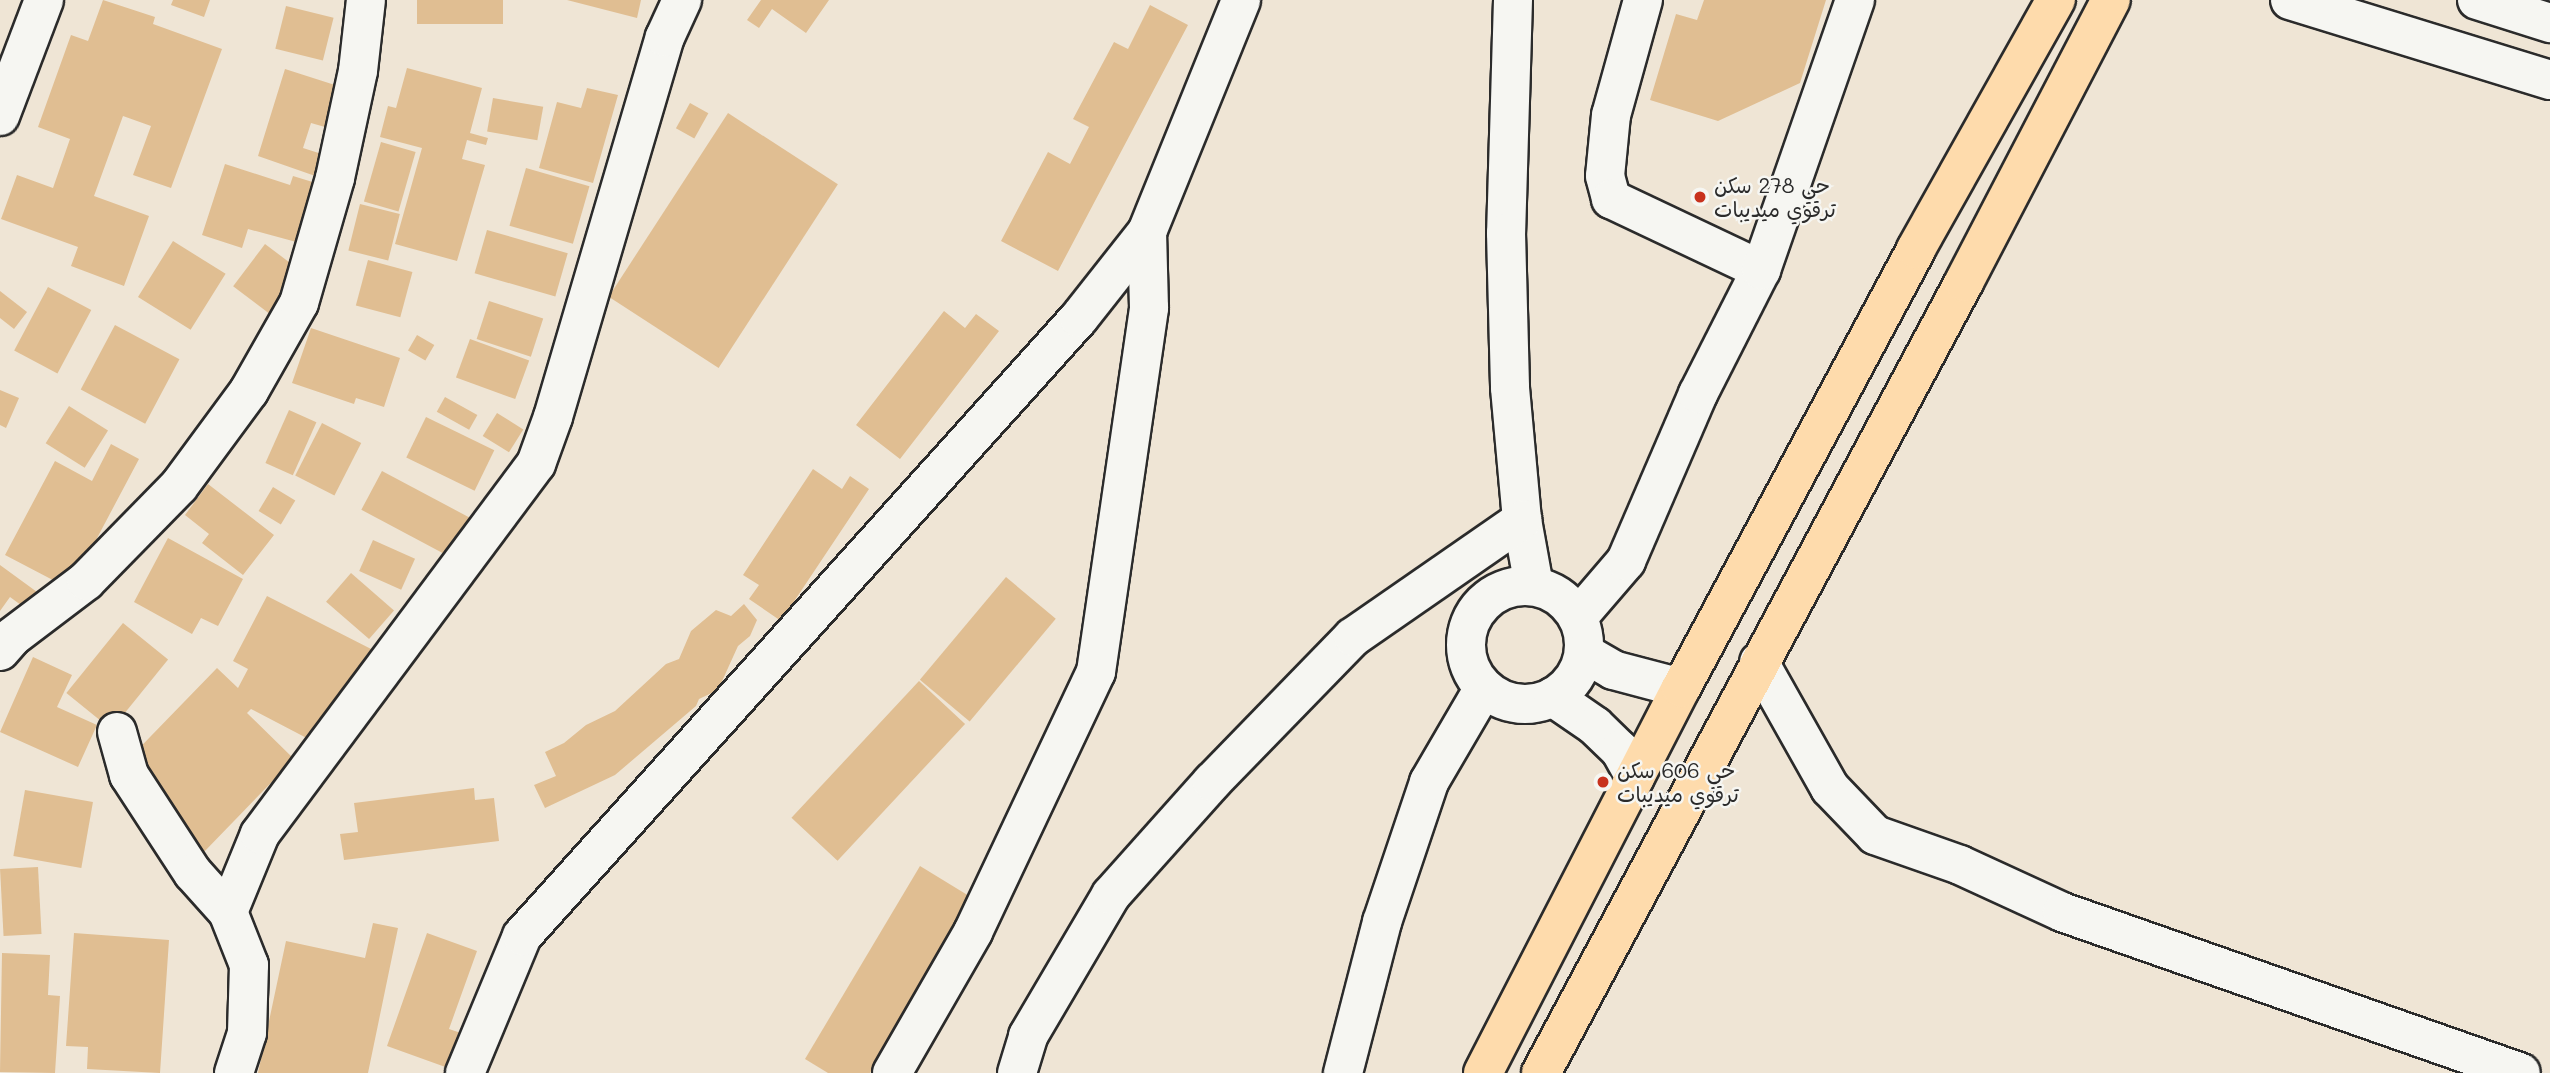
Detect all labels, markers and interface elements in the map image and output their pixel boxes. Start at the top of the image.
place label: حي 278 سكن ترقوي ميديبات [1714,172,1836,222]
marker: حي 278 سكن ترقوي ميديبات [1692,189,1708,205]
place label: حي 606 سكن ترقوي ميديبات [1617,757,1739,807]
marker: حي 606 سكن ترقوي ميديبات [1595,774,1611,790]

